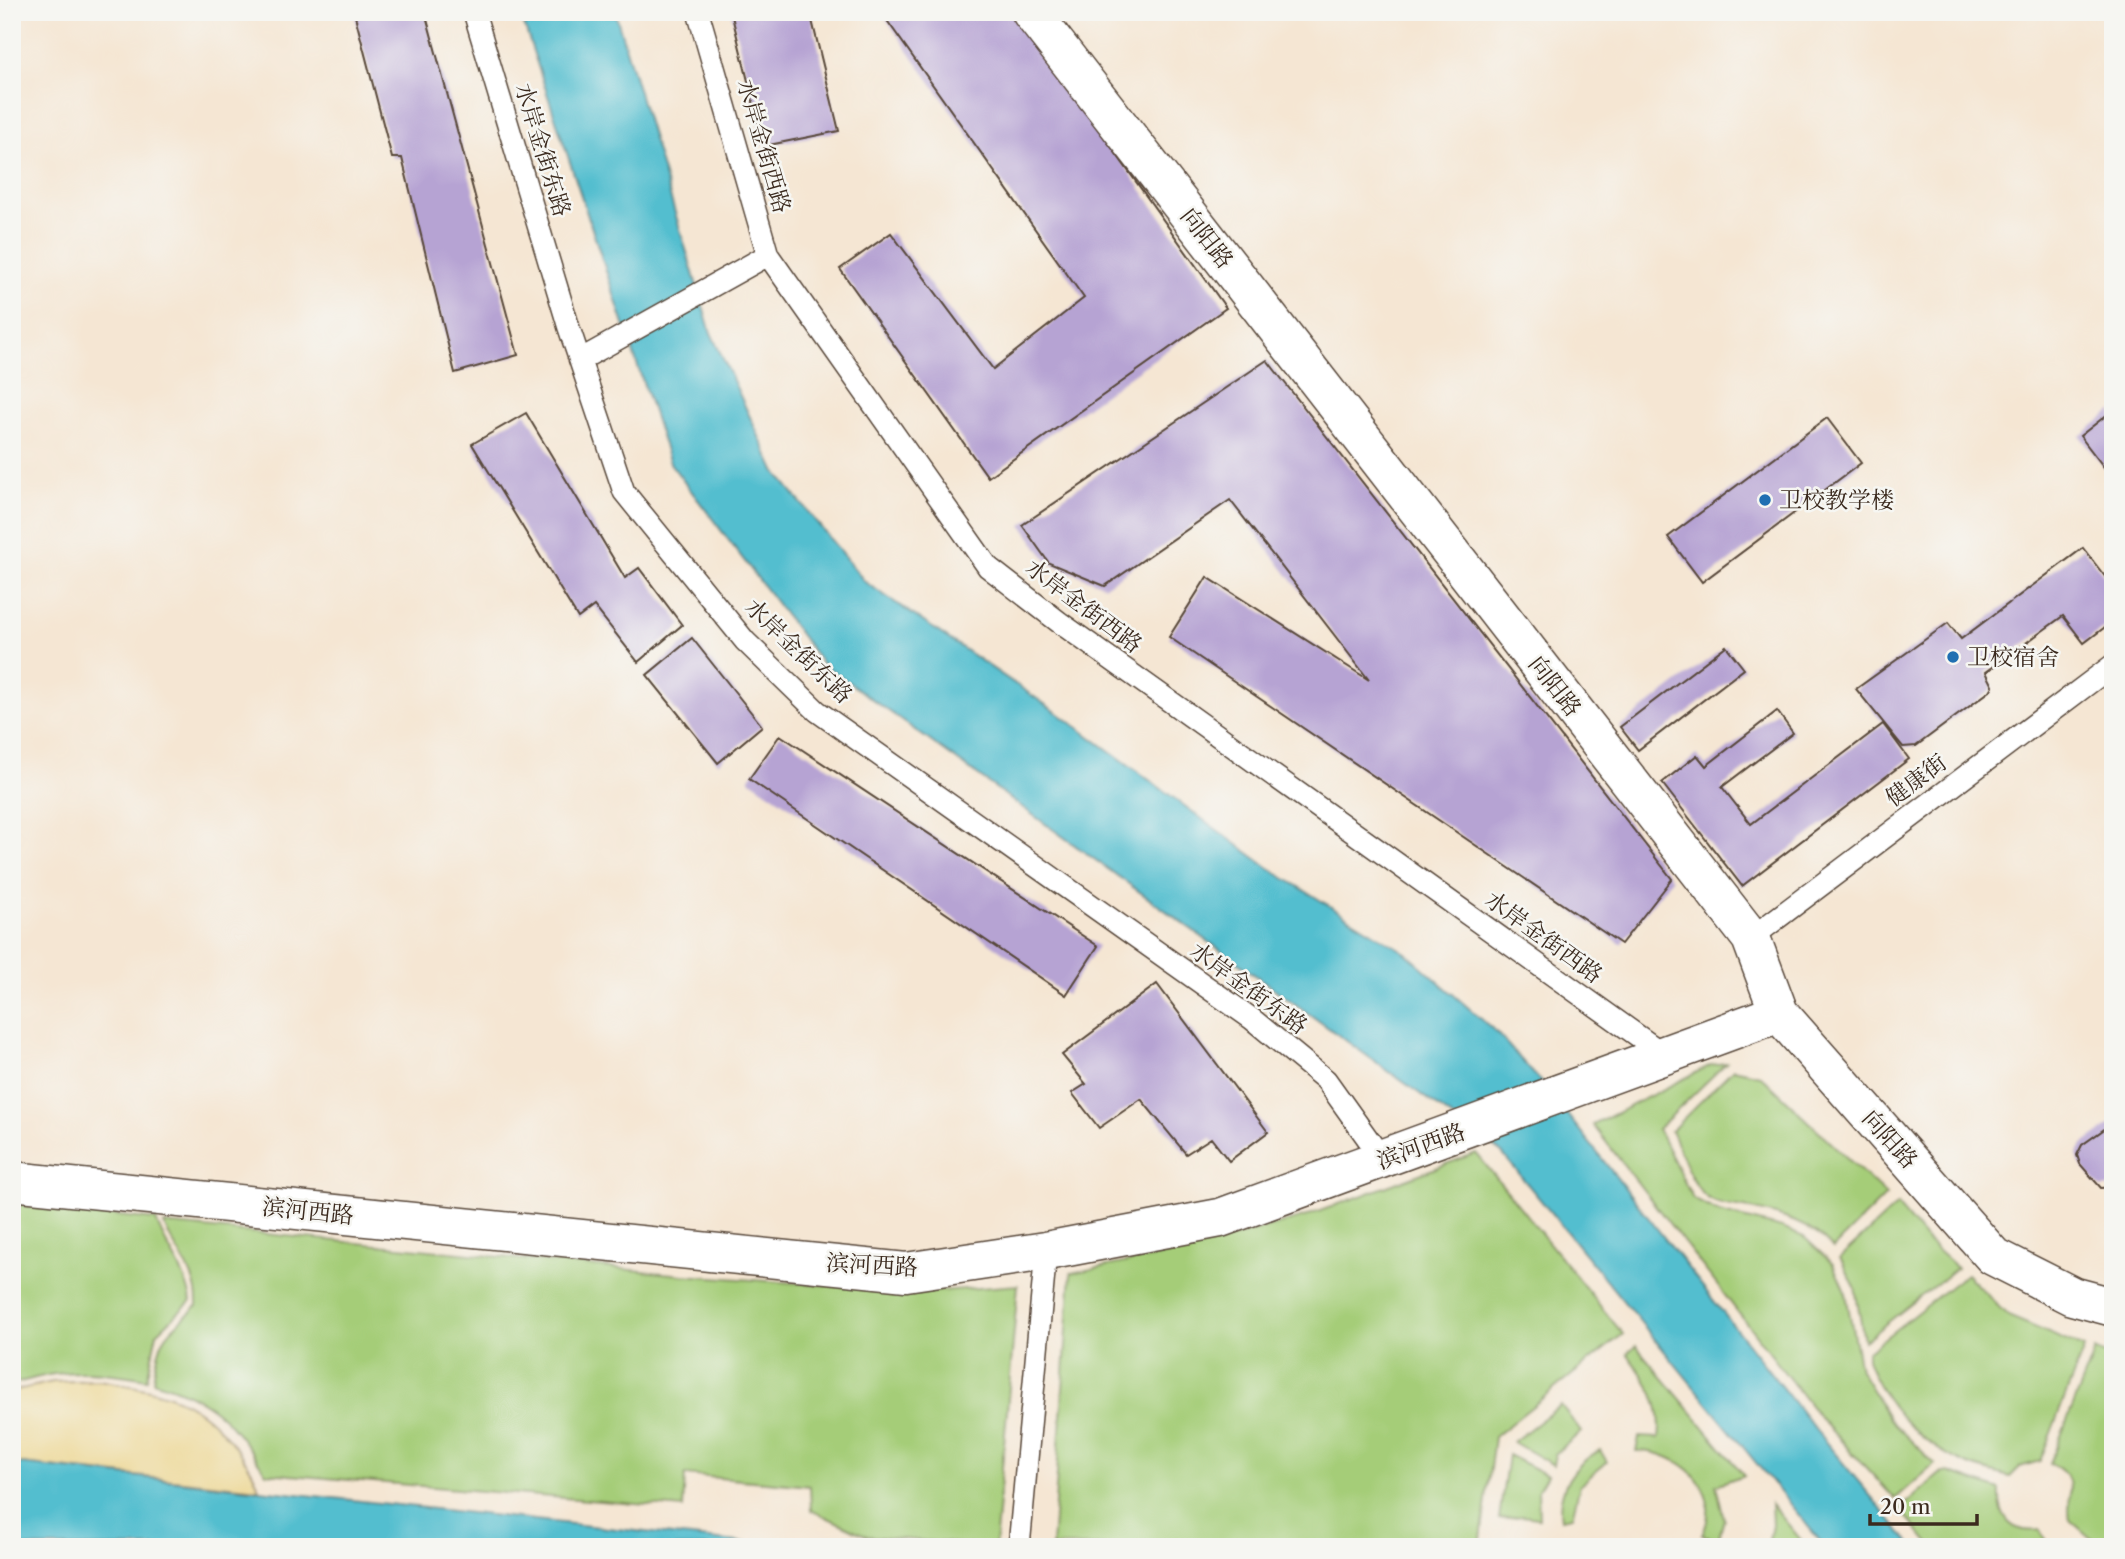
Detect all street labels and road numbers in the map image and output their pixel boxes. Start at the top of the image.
street label: 水岸金街西路 [732,76,796,216]
street label: 水岸金街东路 [509,80,577,220]
street label: 向阳路 [1175,202,1239,274]
street label: 水岸金街西路 [1020,553,1148,659]
street label: 水岸金街东路 [740,593,858,709]
street label: 向阳路 [1523,650,1587,722]
street label: 健康街 [1880,748,1952,812]
street label: 水岸金街西路 [1480,885,1608,989]
street label: 水岸金街东路 [1185,936,1313,1040]
street label: 向阳路 [1857,1104,1923,1174]
street label: 滨河西路 [1373,1117,1469,1175]
street label: 滨河西路 [261,1192,355,1230]
street label: 滨河西路 [825,1249,919,1281]

